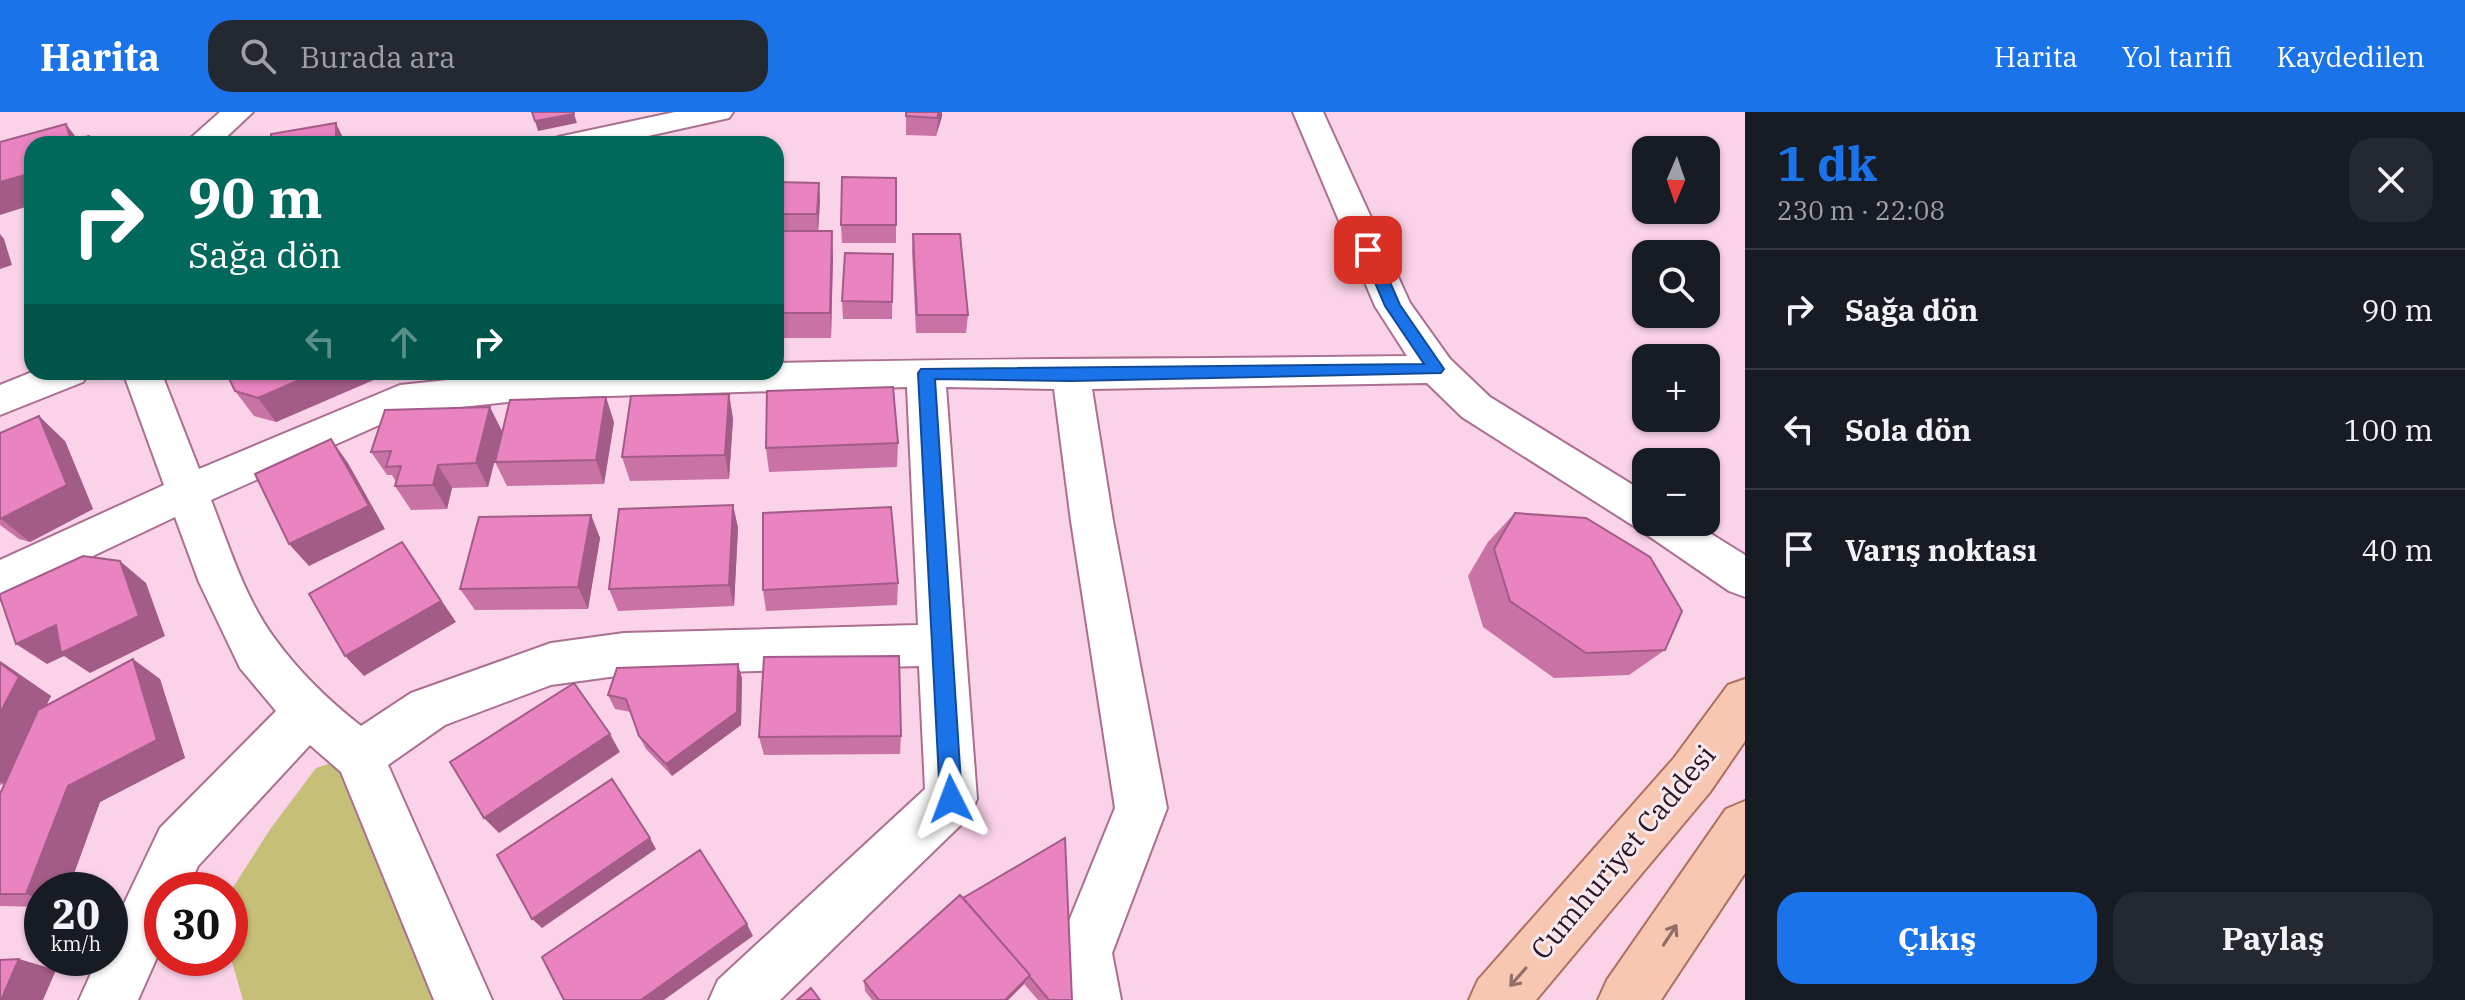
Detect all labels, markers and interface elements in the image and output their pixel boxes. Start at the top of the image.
search box [208,20,768,92]
text: Harita [40,32,160,81]
icon: search [236,34,280,78]
text: Burada ara [300,37,456,76]
text: Harita [1994,38,2078,75]
text: Yol tarifi [2122,38,2232,75]
text: Kaydedilen [2276,38,2425,75]
text: 1 dk [1777,132,1877,194]
north arrow [1632,136,1720,224]
map controls [1632,136,1720,536]
button: close [2349,138,2433,222]
text: 90 m [188,161,323,233]
icon: right [56,168,160,272]
text: 230 m · 22:08 [1777,193,1945,227]
pin [1334,216,1402,284]
icon: arrive [1346,228,1390,272]
text: Sağa dön [188,231,341,278]
button: search [1632,240,1720,328]
icon: right [1777,287,1821,331]
text: Sağa dön [1845,290,1978,329]
text: 90 m [2361,290,2433,329]
icon: left [298,320,342,364]
icon: ahead [382,320,426,364]
icon: right [466,320,510,364]
button: + [1632,344,1720,432]
icon: left [1777,407,1821,451]
text: Sola dön [1845,410,1971,449]
text: 100 m [2343,410,2433,449]
button: − [1632,448,1720,536]
icon: arrive [1777,527,1821,571]
text: Varış noktası [1845,530,2037,569]
text: 40 m [2361,530,2433,569]
street label: Cumhuriyet Caddesi [1522,737,1723,967]
position arrow [909,757,993,841]
speed limit sign: 30 [144,872,248,976]
text: 20 [52,888,100,940]
button: Çıkış [1777,892,2097,984]
button: Paylaş [2113,892,2433,984]
one-way arrow [1662,924,1678,947]
text: km/h [51,930,101,957]
one-way arrow [1509,967,1527,987]

